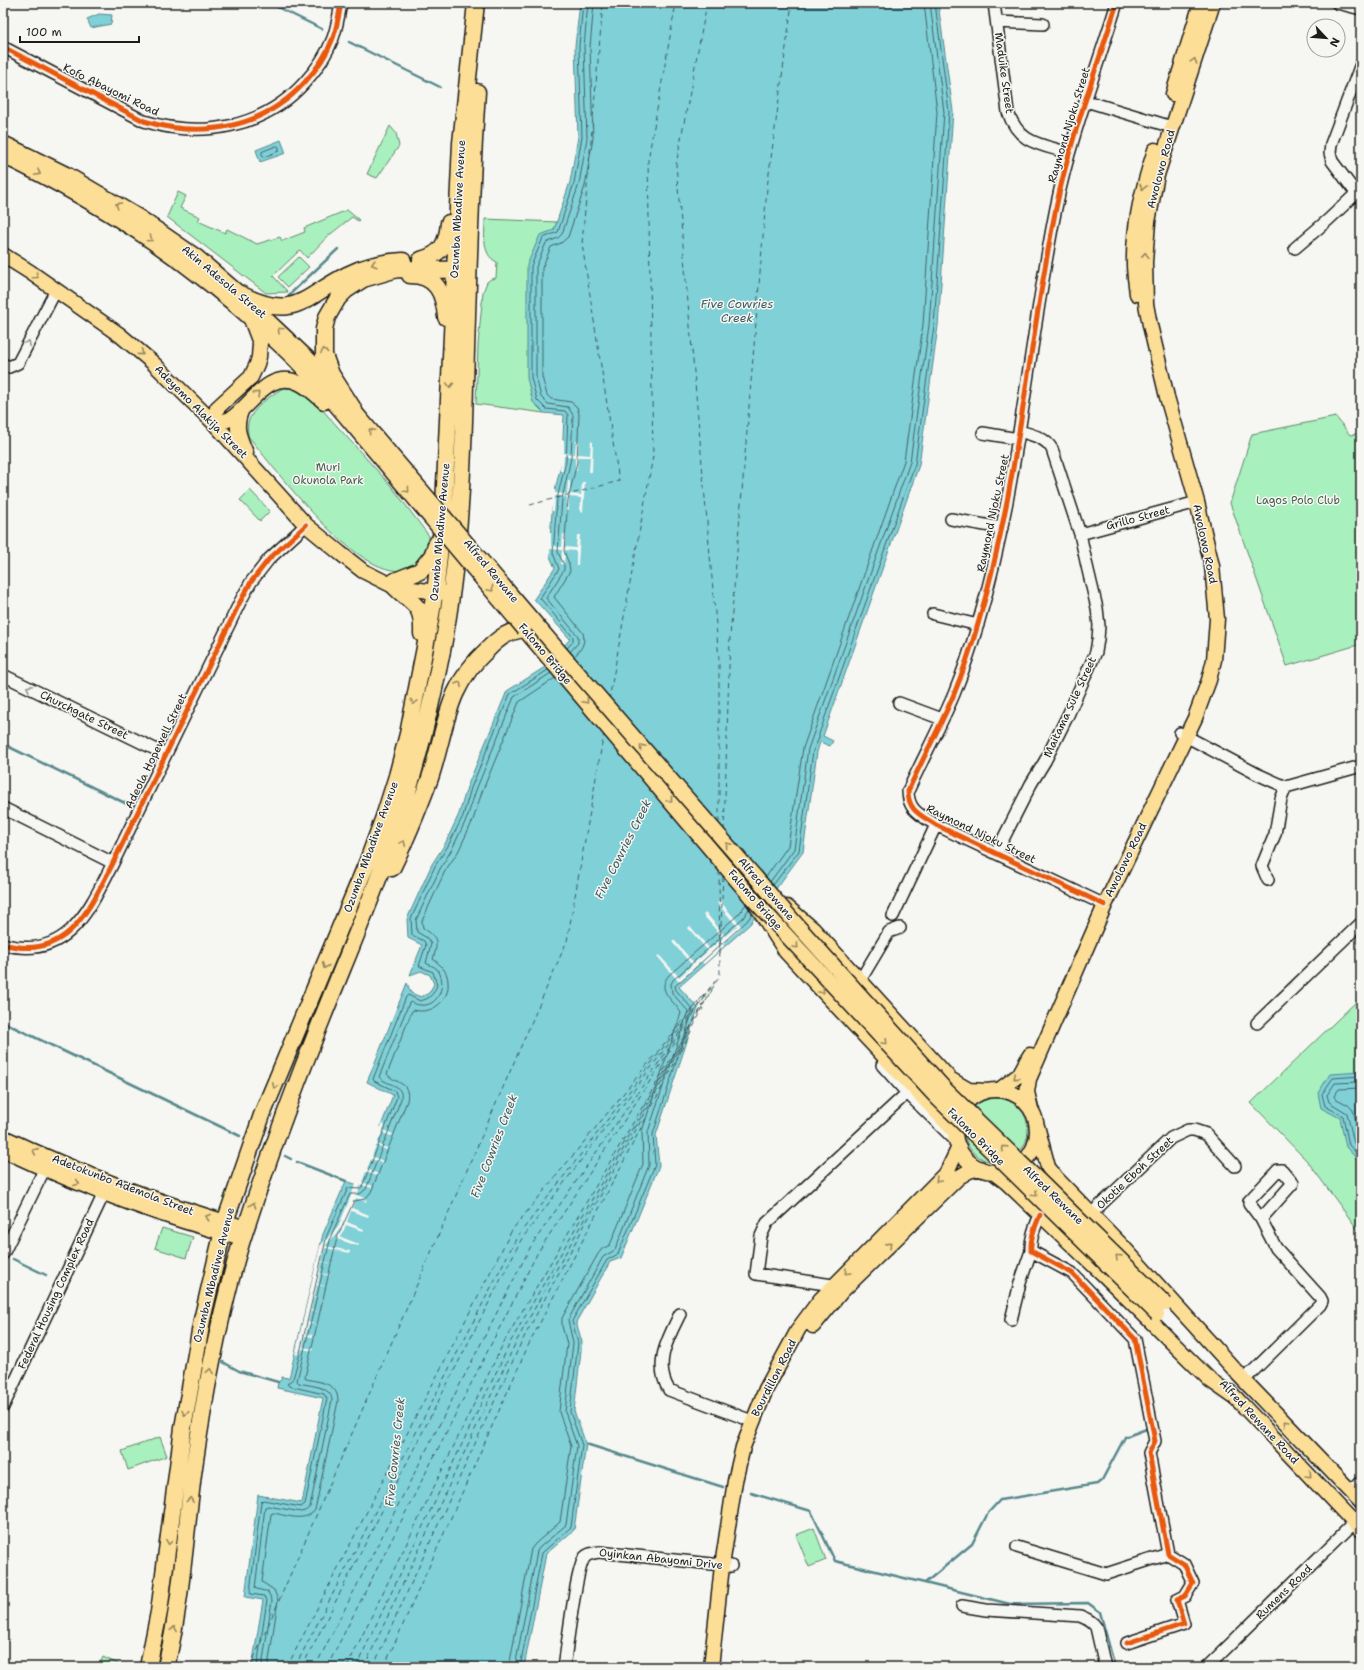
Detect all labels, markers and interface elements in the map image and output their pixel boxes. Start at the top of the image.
scale bar [20,18,139,44]
north arrow [1306,18,1346,58]
text: 100 m [26,24,62,40]
street label: Maduike Street [991,32,1017,115]
text: N [1326,35,1343,50]
one-way arrow [1189,58,1198,65]
street label: Kofo Abayomi Road [60,60,162,120]
street label: Raymond Njoku Street [1044,65,1094,185]
street label: Awolowo Road [1143,128,1179,210]
street label: Ozumba Mbadiwe Avenue [447,139,469,279]
one-way arrow [34,169,41,176]
one-way arrow [1140,184,1148,190]
one-way arrow [115,202,122,210]
one-way arrow [146,234,153,242]
street label: Akin Adesola Street [178,242,270,322]
one-way arrow [1141,252,1149,258]
one-way arrow [371,259,378,268]
one-way arrow [32,271,39,279]
water label: Five Cowries Creek [700,296,774,326]
one-way arrow [277,328,284,335]
one-way arrow [24,340,31,347]
one-way arrow [136,348,143,355]
one-way arrow [320,348,329,354]
street label: Adeyemo Alakija Street [151,362,251,462]
one-way arrow [446,382,454,388]
one-way arrow [252,392,260,399]
one-way arrow [369,428,376,436]
street label: Raymond Njoku Street [973,453,1013,573]
park label: Muri Okunola Park [293,460,364,488]
street label: Ozumba Mbadiwe Avenue [426,462,454,602]
one-way arrow [402,485,409,493]
park label: Lagos Polo Club [1256,493,1340,508]
street label: Grillo Street [1105,502,1172,534]
street label: Awolowo Road [1189,503,1221,585]
street label: Alfred Rewane [460,536,522,606]
one-way arrow [486,585,493,592]
street label: Falomo Bridge [515,620,575,688]
street label: Maitama Sule Street [1040,654,1100,760]
one-way arrow [455,681,462,688]
one-way arrow [26,685,33,693]
street label: Churchgate Street [37,687,131,743]
street label: Adeola Hopewell Street [122,691,191,811]
one-way arrow [581,696,588,704]
one-way arrow [411,699,419,705]
one-way arrow [640,744,647,752]
street label: Ozumba Mbadiwe Avenue [340,779,402,915]
water label: Five Cowries Creek [591,796,655,902]
one-way arrow [665,796,672,803]
street label: Raymond Njoku Street [924,801,1038,867]
street label: Awolowo Road [1101,820,1151,900]
one-way arrow [398,840,406,847]
one-way arrow [725,843,732,850]
street label: Alfred Rewane [734,854,798,924]
street label: Falomo Bridge [724,866,786,934]
one-way arrow [791,941,799,949]
one-way arrow [322,961,330,969]
one-way arrow [818,986,825,994]
one-way arrow [880,1037,887,1044]
one-way arrow [1013,1073,1020,1080]
one-way arrow [272,1081,280,1089]
water label: Five Cowries Creek [467,1092,521,1200]
street label: Falomo Bridge [944,1105,1008,1169]
street label: Okotie Eboh Street [1093,1133,1177,1213]
one-way arrow [1001,1145,1009,1152]
one-way arrow [31,1148,39,1156]
street label: Adetokunbo Ademola Street [50,1151,196,1219]
street label: Alfred Rewane [1019,1162,1087,1228]
one-way arrow [936,1175,943,1183]
one-way arrow [74,1178,81,1186]
one-way arrow [1030,1189,1038,1197]
one-way arrow [249,1202,257,1209]
street label: Ozumba Mbadiwe Avenue [190,1206,238,1344]
one-way arrow [205,1213,212,1222]
street label: Federal Housing Complex Road [14,1216,98,1372]
one-way arrow [884,1242,892,1250]
one-way arrow [1115,1254,1123,1262]
one-way arrow [844,1267,852,1275]
street label: Bourdillon Road [748,1337,800,1419]
one-way arrow [205,1368,214,1375]
street label: Alfred Rewane Road [1216,1377,1302,1467]
water label: Five Cowries Creek [381,1396,409,1507]
one-way arrow [181,1410,190,1416]
one-way arrow [1283,1420,1290,1428]
one-way arrow [1304,1470,1311,1478]
one-way arrow [185,1497,194,1503]
one-way arrow [164,1539,173,1545]
street label: Oyinkan Abayomi Drive [598,1545,724,1573]
street label: Rumens Road [1253,1561,1315,1623]
one-way arrow [169,1626,177,1632]

